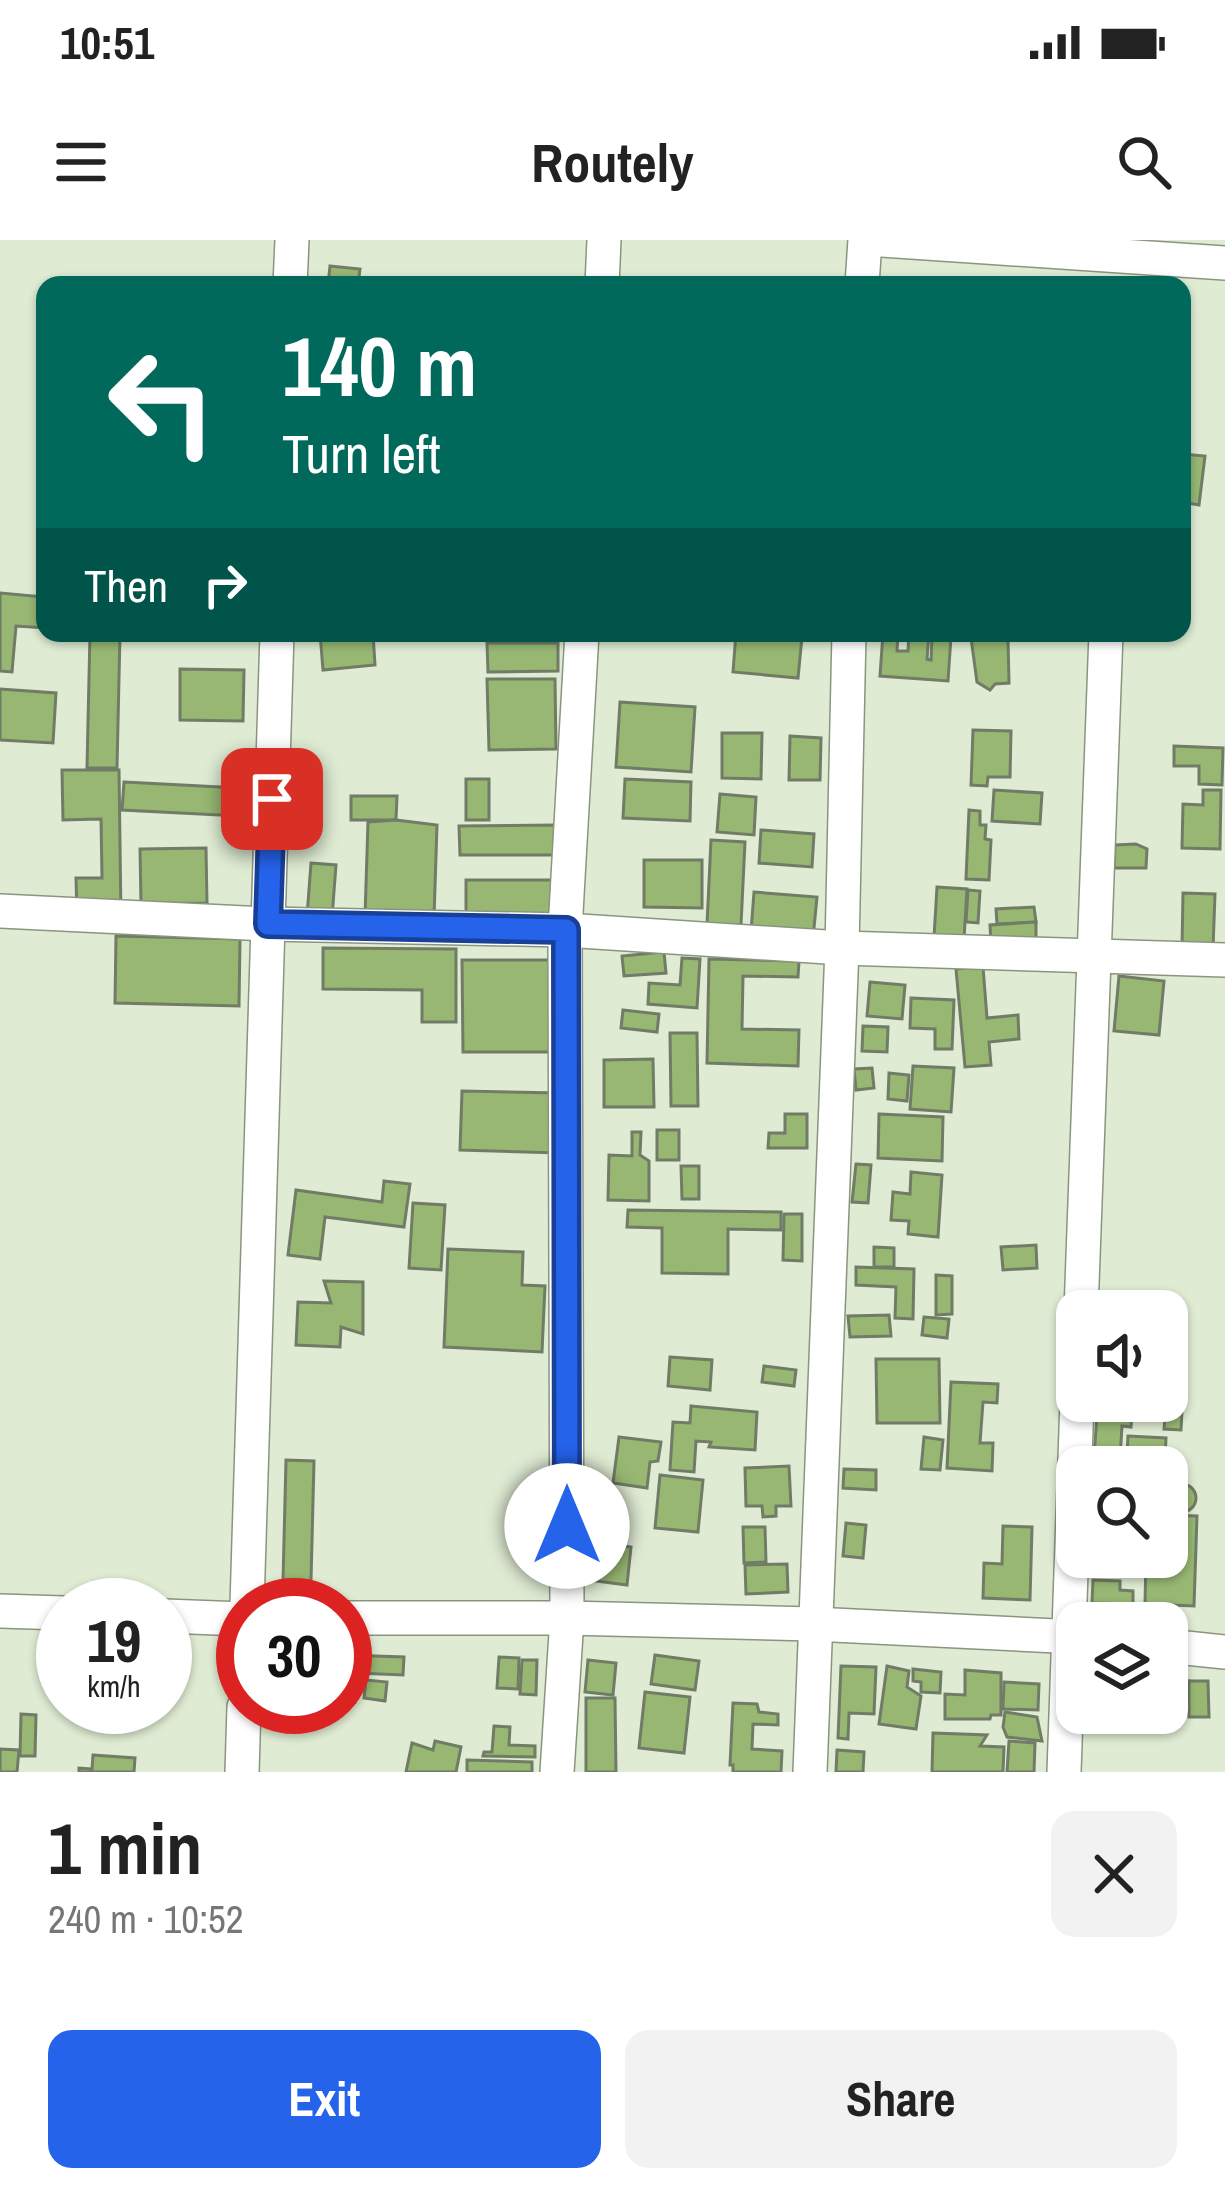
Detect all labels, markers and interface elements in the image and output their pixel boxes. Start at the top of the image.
text: 10:51 [60,12,154,73]
text: Routely [531,126,694,199]
icon: menu [48,129,114,195]
icon: search [1111,129,1177,195]
text: 140 m [282,309,477,422]
icon: left [84,324,240,480]
text: Turn left [282,417,441,490]
icon: right [192,552,258,618]
text: Then [84,555,168,616]
pin [221,748,323,850]
icon: arrive [239,766,305,832]
map controls [1056,1290,1188,1734]
button: sound [1056,1290,1188,1422]
button: search [1056,1446,1188,1578]
position arrow [504,1463,630,1589]
speed limit sign: 30 [216,1578,372,1734]
text: 19 [87,1600,141,1681]
button: layers [1056,1602,1188,1734]
text: km/h [87,1666,141,1706]
text: 1 min [48,1799,202,1896]
button: close [1051,1811,1177,1937]
text: 240 m · 10:52 [48,1893,244,1945]
button: Exit [48,2030,601,2168]
button: Share [625,2030,1177,2168]

